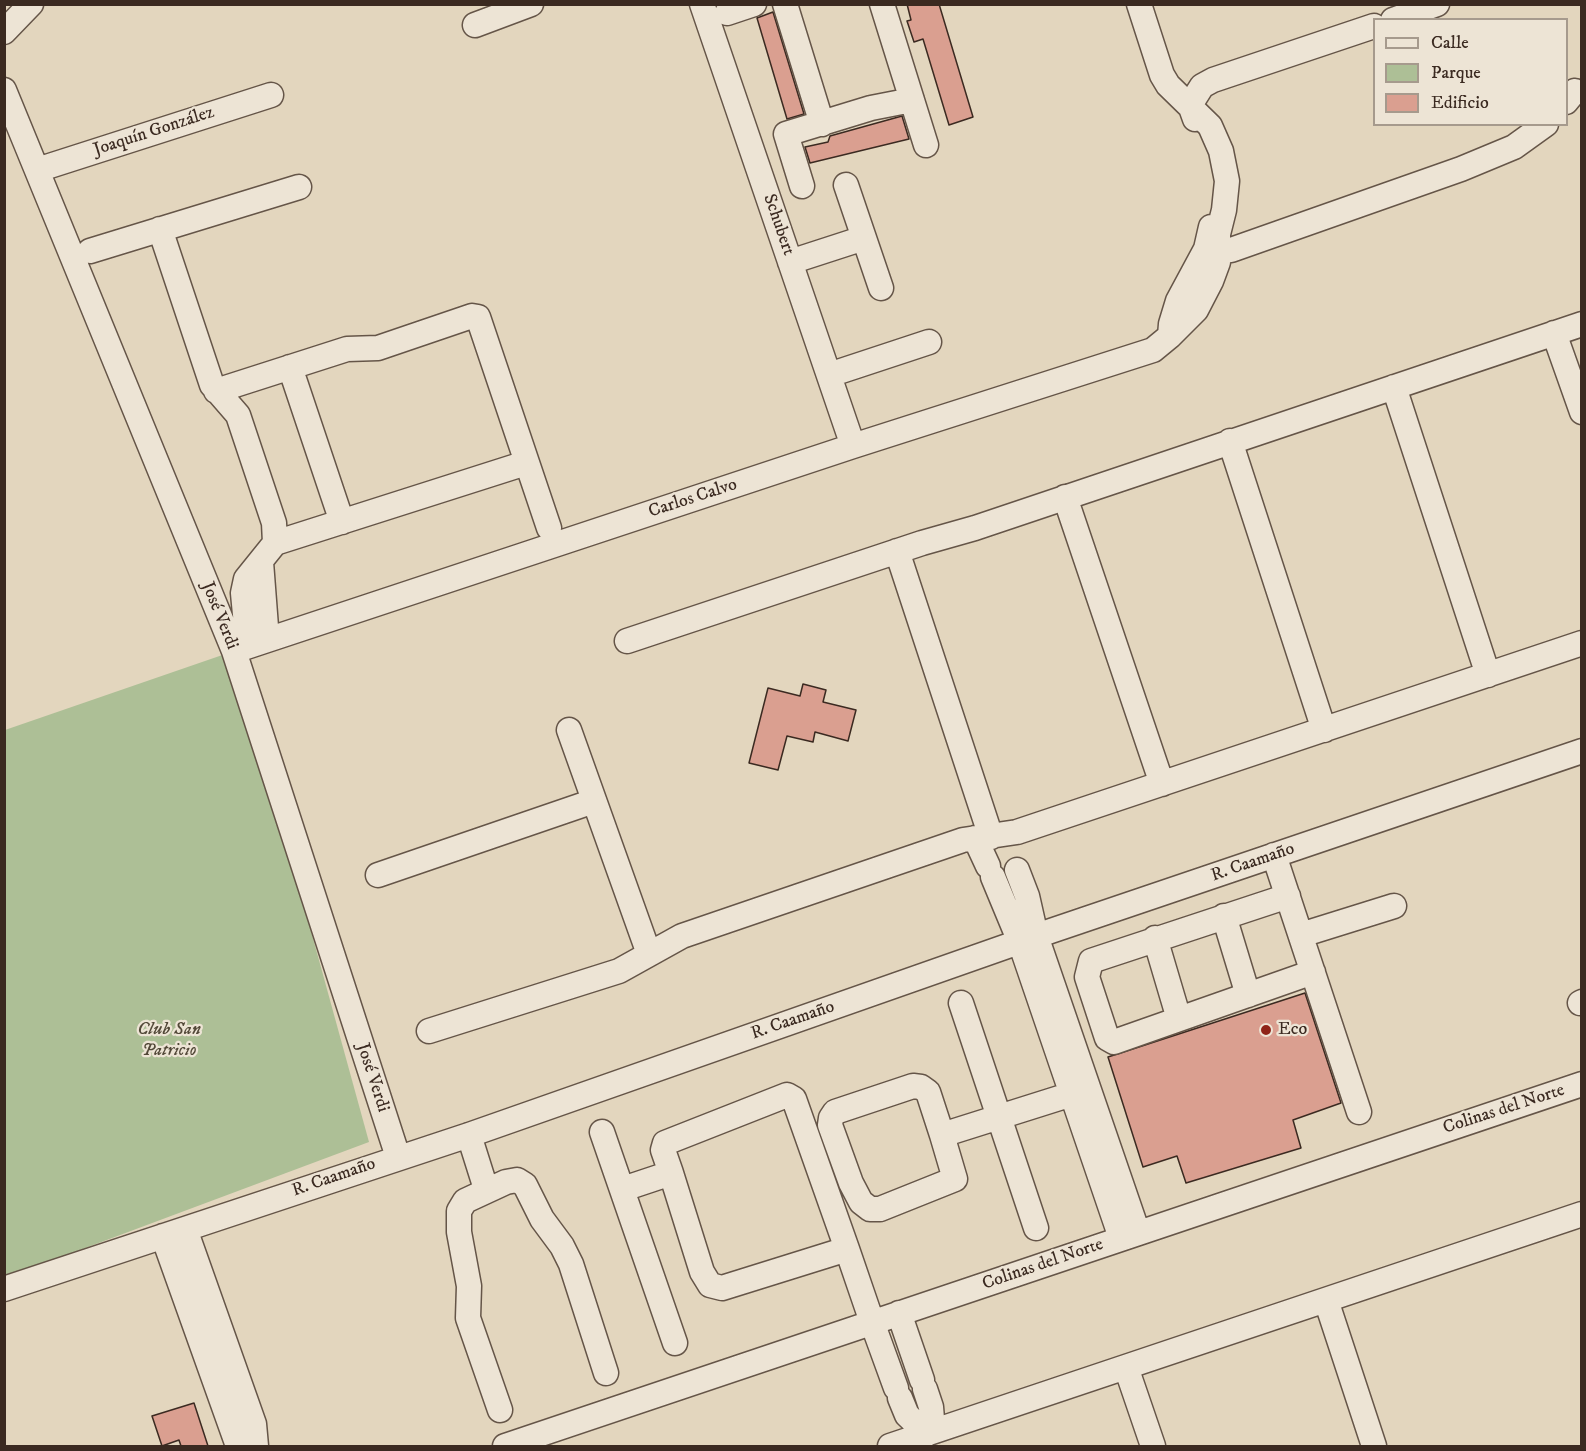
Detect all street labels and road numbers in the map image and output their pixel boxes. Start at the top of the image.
street label: Joaquín González [91,102,217,162]
street label: Schubert [757,191,799,259]
street label: Carlos Calvo [646,475,740,523]
street label: José Verdi [196,579,242,653]
street label: R. Caamaño [1209,839,1297,887]
street label: R. Caamaño [749,997,837,1045]
street label: José Verdi [351,1041,393,1115]
street label: Colinas del Norte [1441,1080,1567,1140]
street label: R. Caamaño [290,1154,378,1202]
street label: Colinas del Norte [980,1234,1106,1296]

